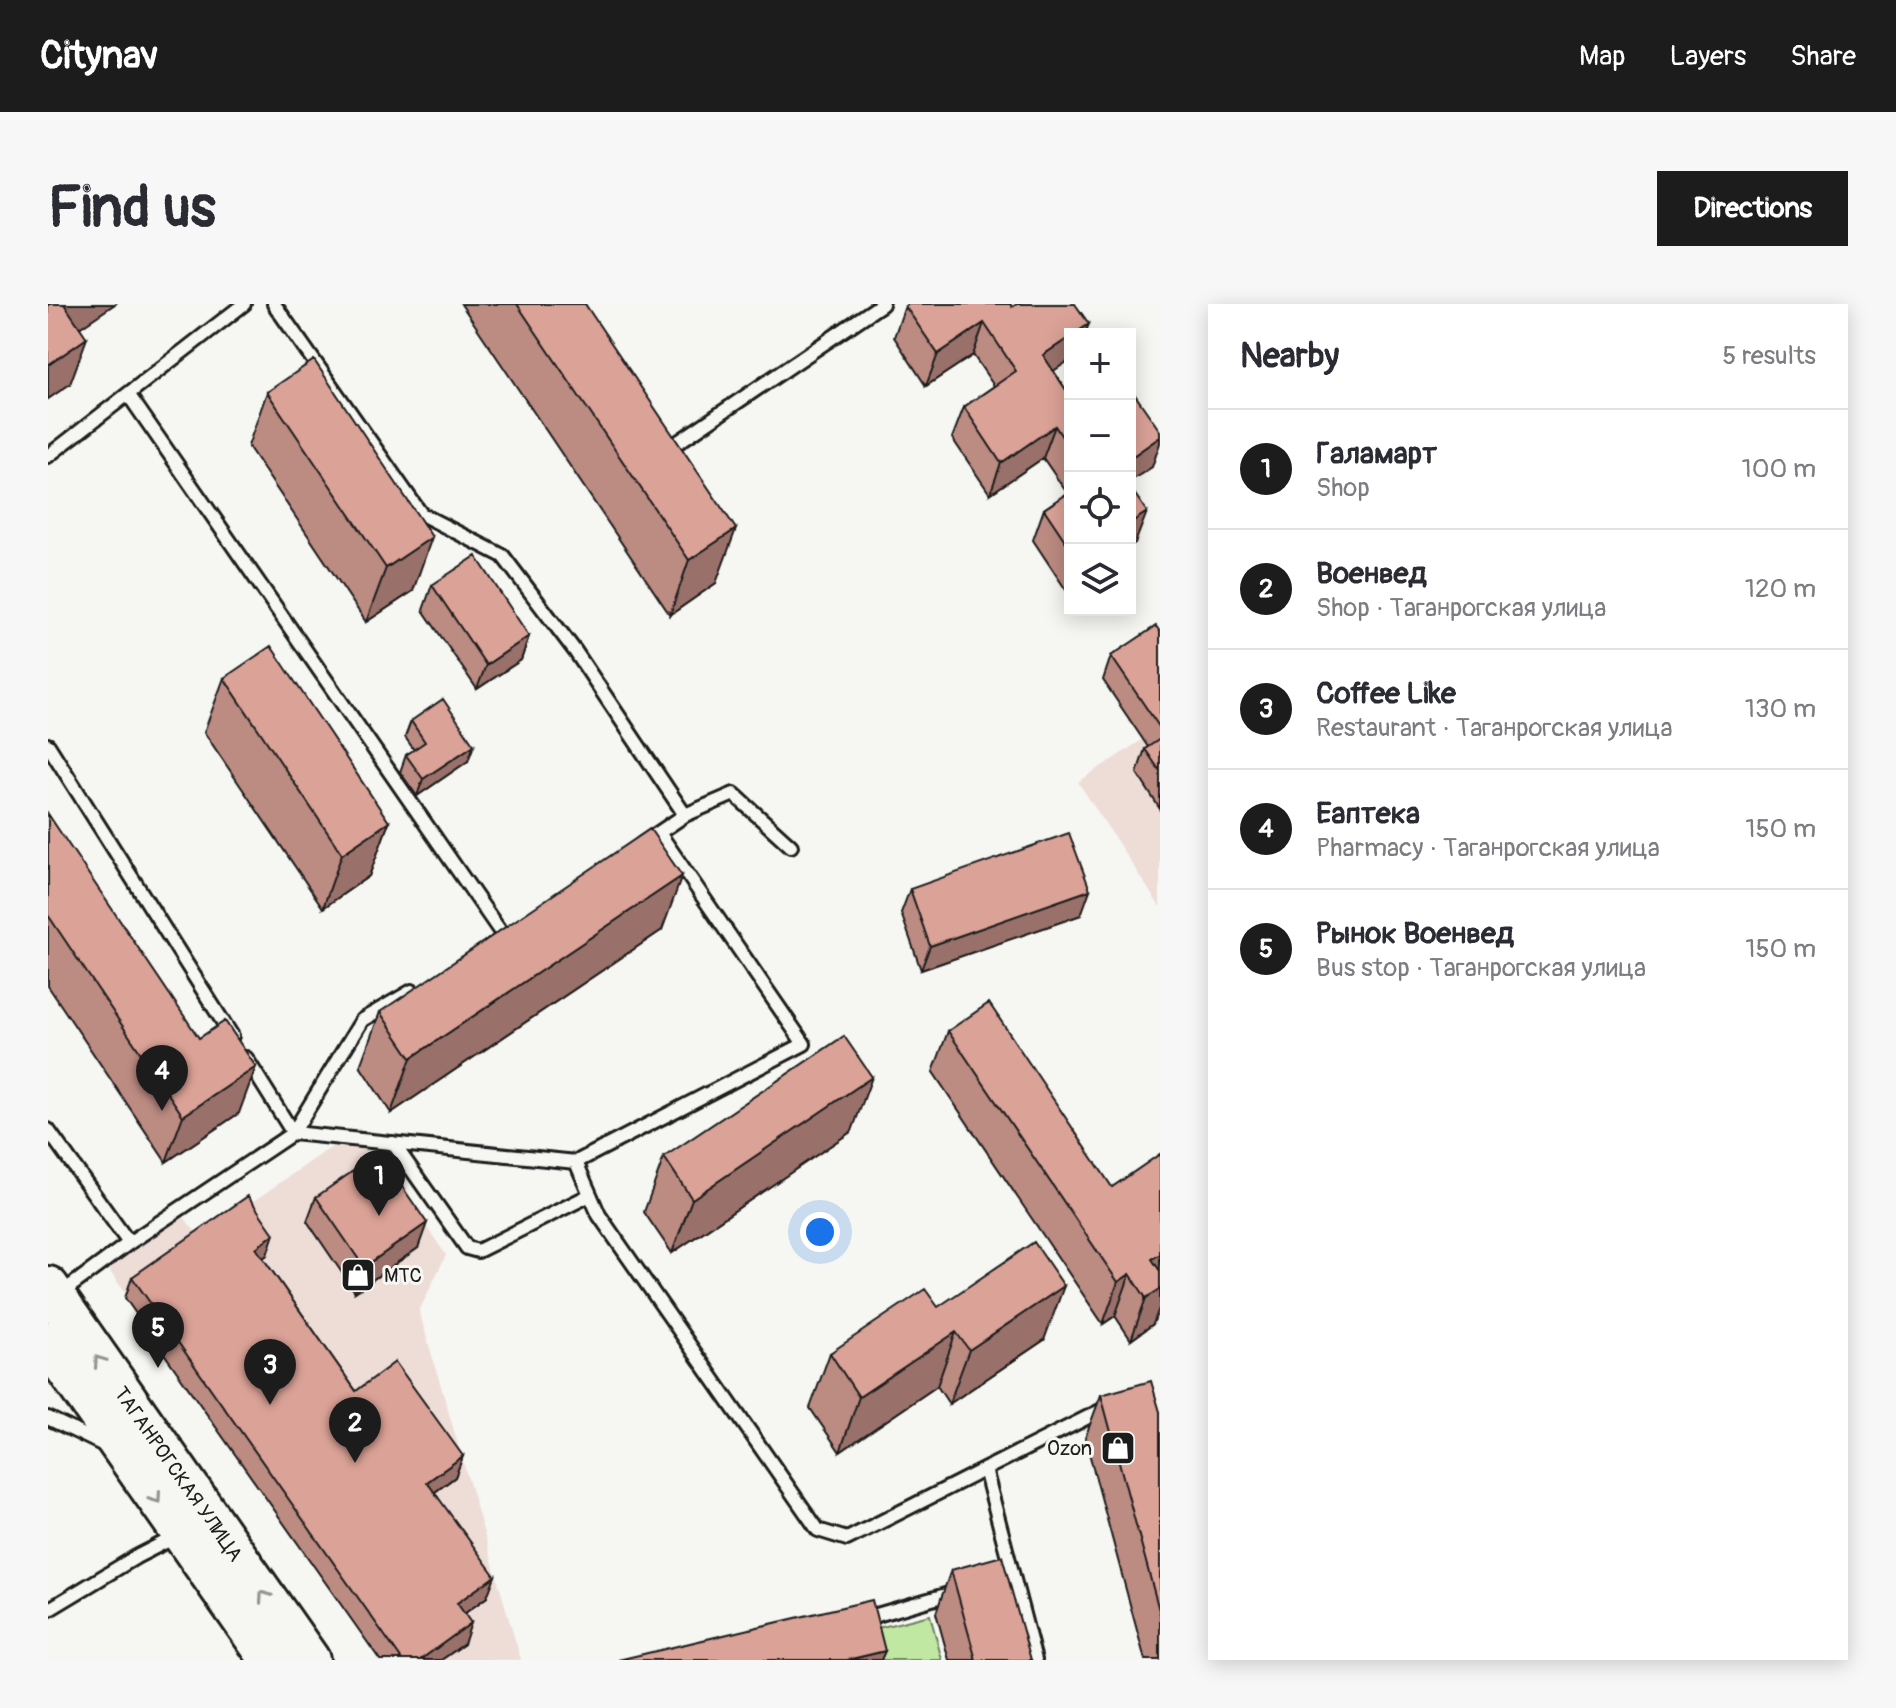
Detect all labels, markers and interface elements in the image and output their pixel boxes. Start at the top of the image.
text: Citynav [40,32,158,80]
text: Map [1579,39,1625,74]
text: Layers [1669,39,1746,74]
text: Share [1790,39,1856,74]
button: Directions [1657,171,1848,246]
text: Find us [48,174,216,243]
map controls [1064,328,1136,616]
button: + [1064,328,1136,400]
text: Nearby [1240,335,1339,378]
text: 5 results [1722,340,1816,372]
button: − [1064,400,1136,472]
text: Галамарт [1316,435,1437,472]
text: 1 [1261,453,1271,485]
text: 100 m [1742,453,1816,485]
button: locate [1064,472,1136,544]
text: Shop [1316,472,1370,504]
button: layers [1064,544,1136,616]
text: Военвед [1316,555,1426,592]
text: 2 [1259,573,1273,605]
text: 120 m [1745,573,1816,605]
text: Shop · Таганрогская улица [1316,592,1606,624]
text: Coffee Like [1316,675,1456,712]
text: 3 [1259,693,1273,725]
text: 130 m [1745,693,1816,725]
text: Restaurant · Таганрогская улица [1316,712,1673,744]
text: Еаптека [1316,795,1420,832]
text: 4 [1258,813,1274,845]
text: 150 m [1745,813,1816,845]
text: Pharmacy · Таганрогская улица [1316,832,1660,864]
text: Рынок Военвед [1316,915,1514,952]
text: 5 [1259,933,1273,965]
text: 150 m [1745,933,1816,965]
text: Bus stop · Таганрогская улица [1316,952,1646,984]
pin: 4 [136,1045,188,1111]
pin: 1 [353,1150,405,1216]
your location [800,1212,840,1252]
shop icon: МТС [339,1256,377,1294]
place label: МТС [384,1263,422,1288]
pin: 5 [132,1302,184,1368]
pin: 3 [244,1339,296,1405]
one-way arrow [94,1355,109,1369]
street label: ТАГАНРОГСКАЯ УЛИЦА [109,1382,248,1566]
pin: 2 [329,1397,381,1463]
shop icon: Ozon [1099,1429,1137,1467]
place label: Ozon [1047,1436,1092,1461]
one-way arrow [146,1489,161,1503]
one-way arrow [259,1591,274,1605]

